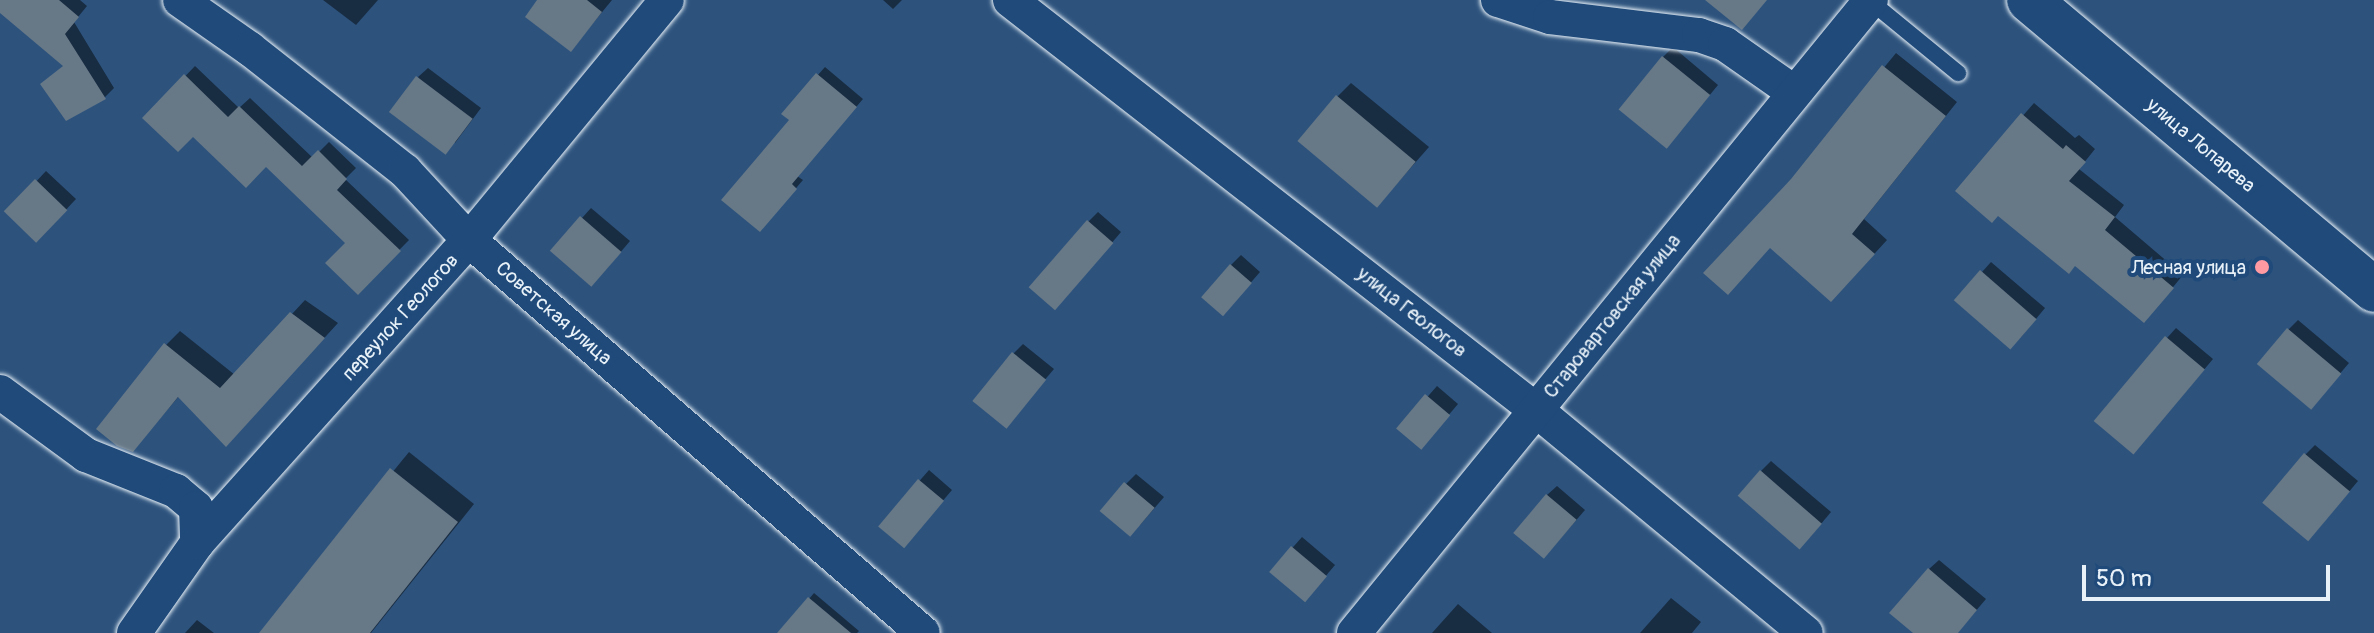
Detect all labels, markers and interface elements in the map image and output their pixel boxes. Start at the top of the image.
street label: улица Лопарева [2142,92,2260,198]
street label: Старовартовская улица [1538,229,1686,403]
street label: переулок Геологов [337,249,463,385]
place label: Лесная улица [2131,255,2246,279]
street label: Советская улица [491,256,617,370]
marker: Лесная улица [2253,258,2271,276]
street label: улица Геологов [1352,262,1472,362]
scale bar [2086,549,2334,599]
text: 50 m [2096,564,2152,593]

